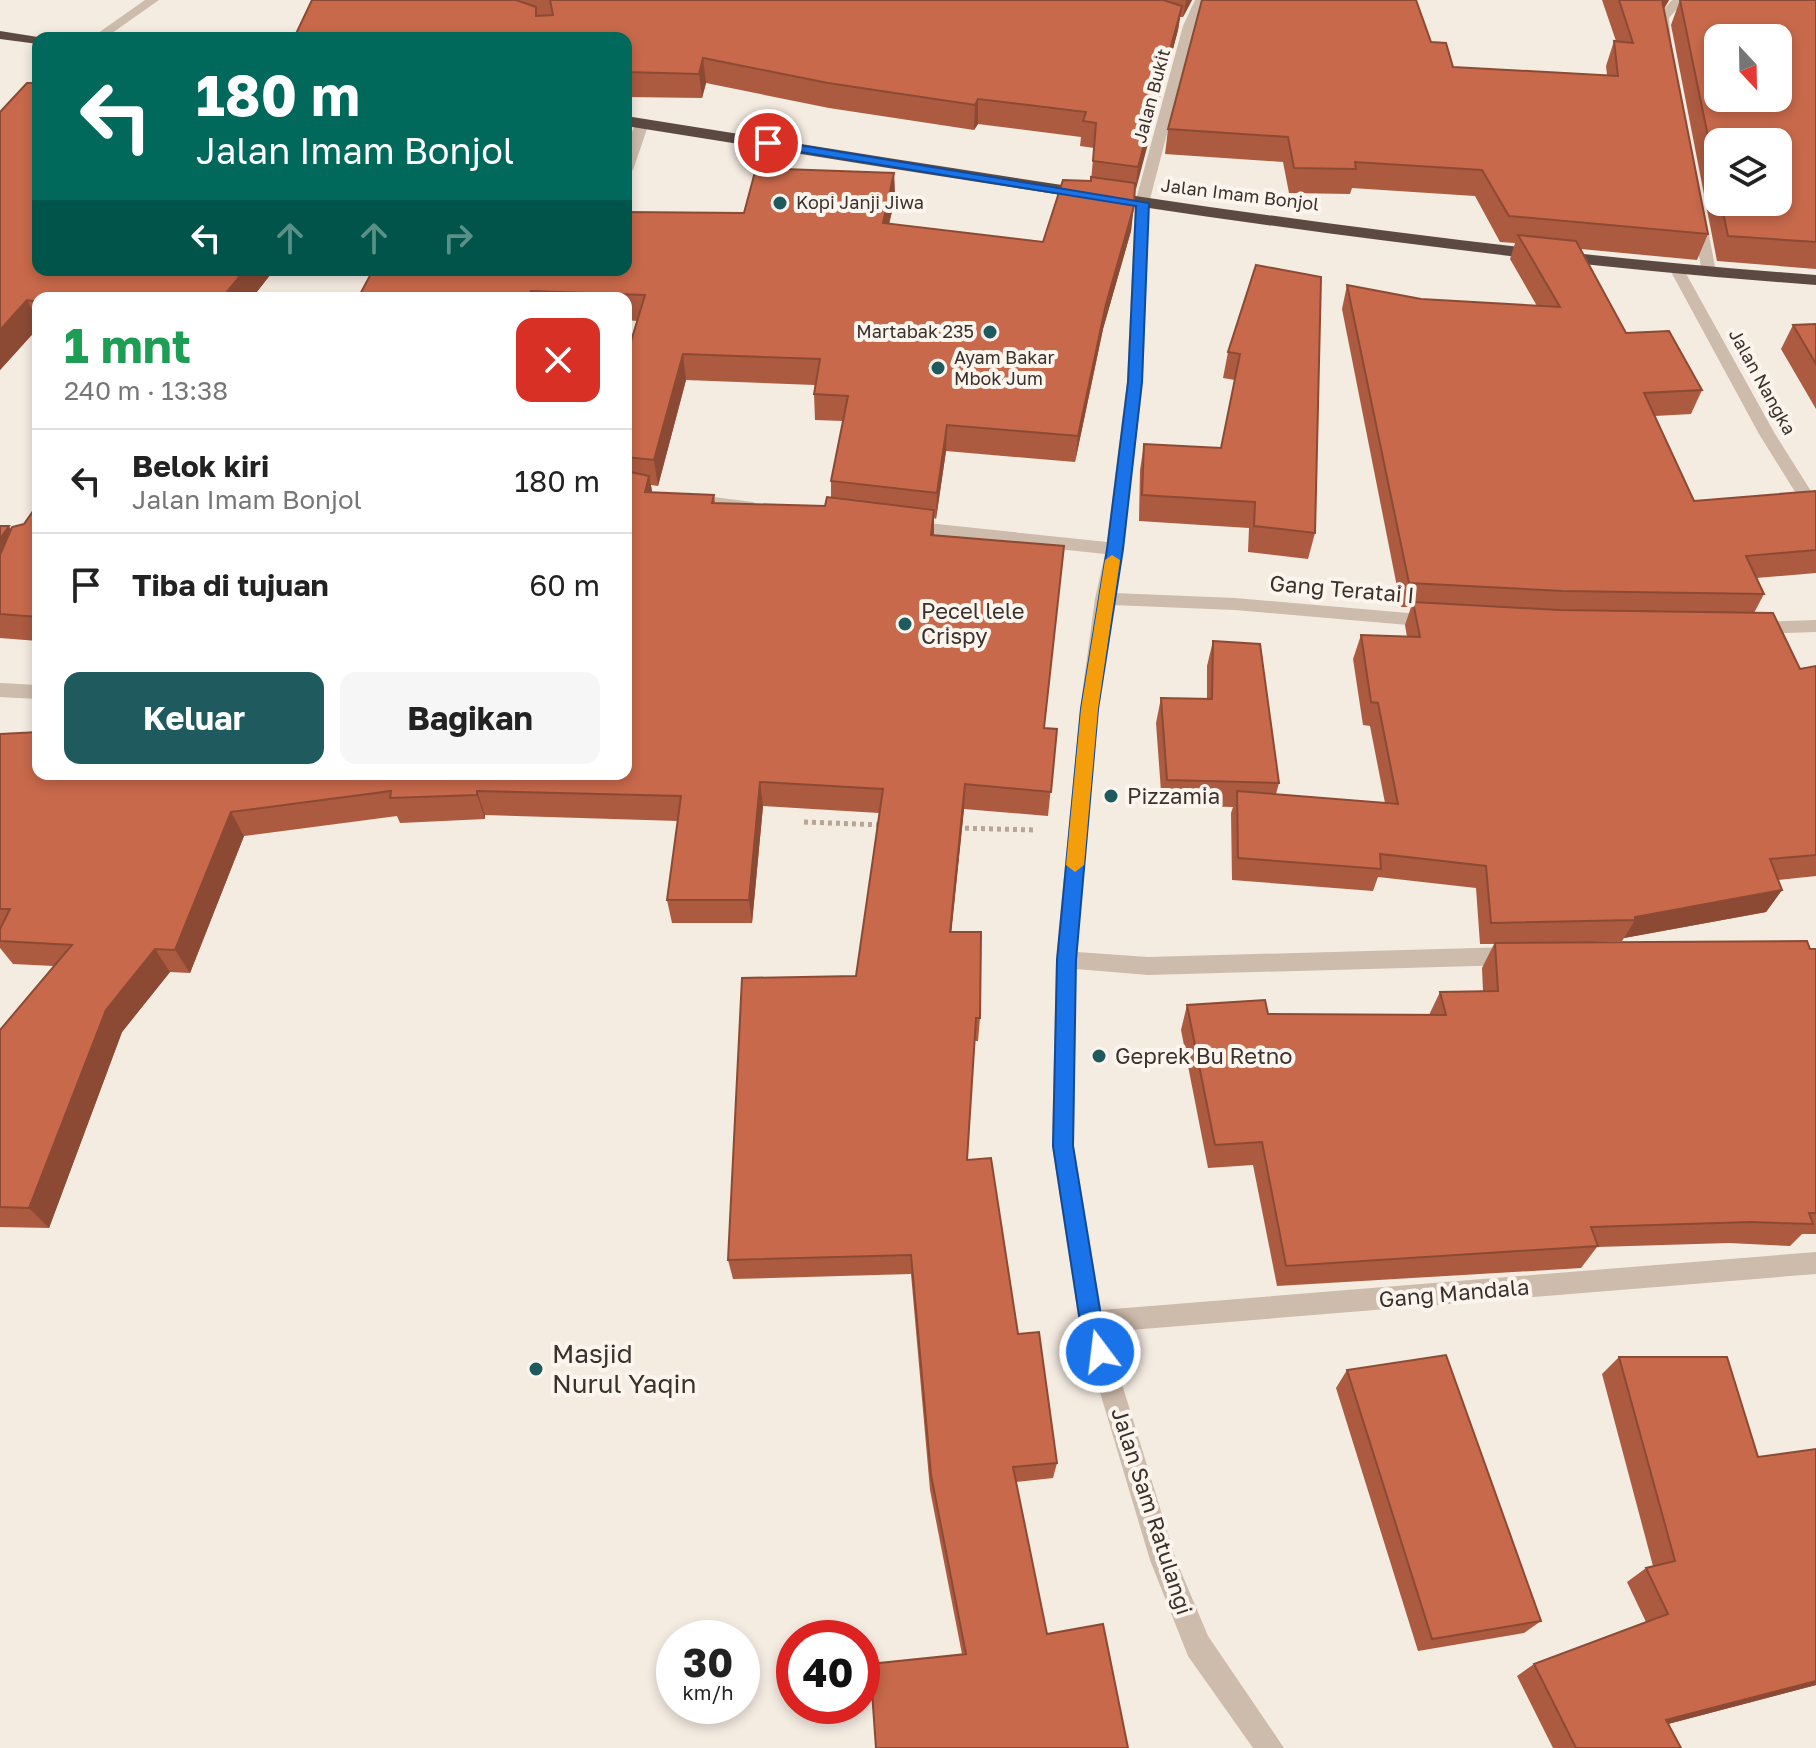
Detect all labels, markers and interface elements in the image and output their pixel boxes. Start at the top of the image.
north arrow [1704,24,1792,112]
map controls [1704,24,1792,216]
street label: Jalan Bukit [1128,46,1174,145]
text: 180 m [196,61,360,128]
icon: left [64,64,168,168]
pin [734,109,802,177]
icon: arrive [746,121,790,165]
button: layers [1704,128,1792,216]
text: Jalan Imam Bonjol [196,129,514,172]
street label: Jalan Imam Bonjol [1160,173,1321,215]
place label: Kopi Janji Jiwa [796,191,924,213]
marker: Kopi Janji Jiwa [771,194,789,212]
icon: left [184,216,228,260]
icon: ahead [268,216,312,260]
icon: ahead [352,216,396,260]
icon: right [436,216,480,260]
text: 1 mnt [64,316,191,374]
button: close [516,318,600,402]
place label: Martabak 235 [856,320,974,342]
marker: Martabak 235 [981,323,999,341]
street label: Jalan Nangka [1725,325,1801,438]
place label: Ayam Bakar Mbok Jum [954,346,1055,389]
marker: Ayam Bakar Mbok Jum [929,359,947,377]
text: 240 m · 13:38 [64,375,228,406]
text: Belok kiri [132,448,269,484]
icon: left [64,459,108,503]
text: 180 m [515,463,600,499]
text: Jalan Imam Bonjol [132,484,362,515]
icon: arrive [64,563,108,607]
text: Tiba di tujuan [132,567,329,603]
text: 60 m [529,567,600,603]
street label: Gang Teratai I [1269,569,1415,608]
place label: Pecel lele Crispy [921,597,1024,649]
marker: Pecel lele Crispy [896,615,914,633]
button: Keluar [64,672,324,764]
button: Bagikan [340,672,600,764]
place label: Pizzamia [1127,782,1220,809]
marker: Pizzamia [1102,787,1120,805]
place label: Geprek Bu Retno [1115,1042,1292,1069]
marker: Geprek Bu Retno [1090,1047,1108,1065]
street label: Gang Mandala [1378,1272,1530,1313]
position arrow [1058,1310,1142,1394]
place label: Masjid Nurul Yaqin [552,1338,696,1399]
marker: Masjid Nurul Yaqin [527,1360,545,1378]
street label: Jalan Sam Ratulangi [1106,1404,1199,1618]
speed limit sign: 40 [776,1620,880,1724]
text: 30 [683,1638,733,1686]
text: km/h [683,1680,733,1704]

